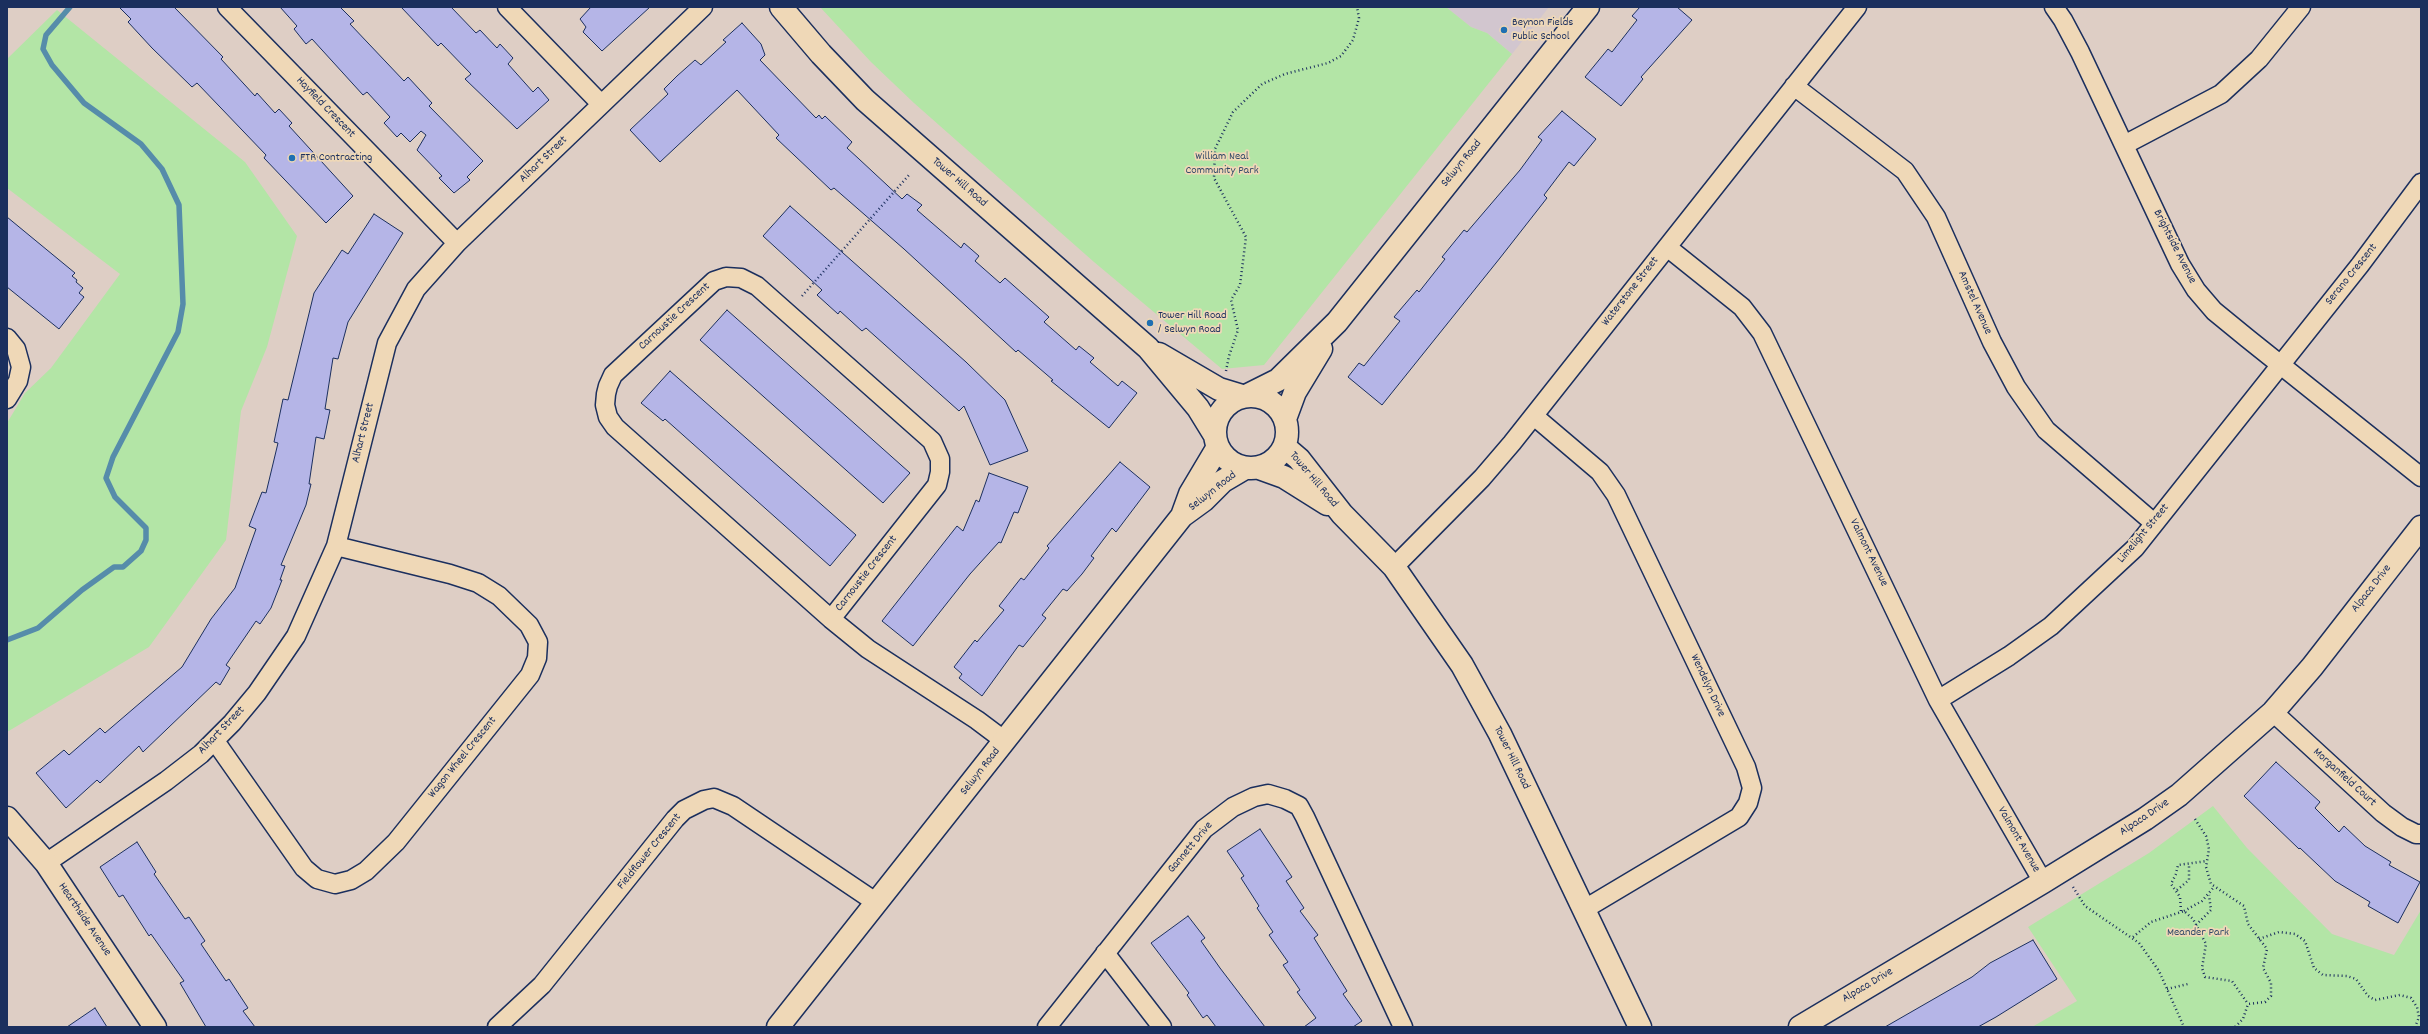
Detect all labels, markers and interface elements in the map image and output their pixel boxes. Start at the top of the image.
place label: Beynon Fields Public School [1512,16,1573,44]
marker: Beynon Fields Public School [1499,25,1509,35]
street label: Hayfield Crescent [292,74,358,142]
street label: Alhart Street [517,134,571,186]
street label: Selwyn Road [1439,137,1485,191]
park label: William Neal Community Park [1185,150,1259,178]
place label: FTR Contracting [300,151,372,165]
marker: FTR Contracting [287,153,297,163]
street label: Tower Hill Road [928,155,990,211]
street label: Brightside Avenue [2149,208,2199,286]
street label: Serano Crescent [2323,241,2381,309]
street label: Waterstone Street [1599,254,1663,330]
street label: Amstel Avenue [1954,269,1994,337]
street label: Carnoustie Crescent [636,280,714,354]
place label: Tower Hill Road / Selwyn Road [1158,309,1227,337]
marker: Tower Hill Road / Selwyn Road [1145,318,1155,328]
street label: Alhart Street [350,402,378,464]
street label: Tower Hill Road [1285,449,1341,511]
street label: Selwyn Road [1186,469,1240,515]
street label: Limelight Street [2115,502,2173,566]
street label: Valmont Avenue [1845,517,1891,589]
street label: Carnoustie Crescent [833,533,901,615]
street label: Alpaca Drive [2349,562,2395,616]
street label: Wendelyn Drive [1686,652,1728,720]
street label: Alhart Street [196,704,248,758]
street label: Wagon Wheel Crescent [426,714,500,802]
street label: Tower Hill Road [1490,724,1532,792]
street label: Selwyn Road [958,745,1004,799]
street label: Morganfield Court [2309,746,2379,810]
street label: Alpaca Drive [2117,796,2173,840]
street label: Valmont Avenue [1993,805,2043,875]
street label: Fieldflower Crescent [615,811,685,893]
street label: Gannett Drive [1165,819,1217,877]
street label: Hearthside Avenue [54,881,114,959]
park label: Meander Park [2167,926,2229,940]
street label: Alpaca Drive [1840,965,1896,1007]

